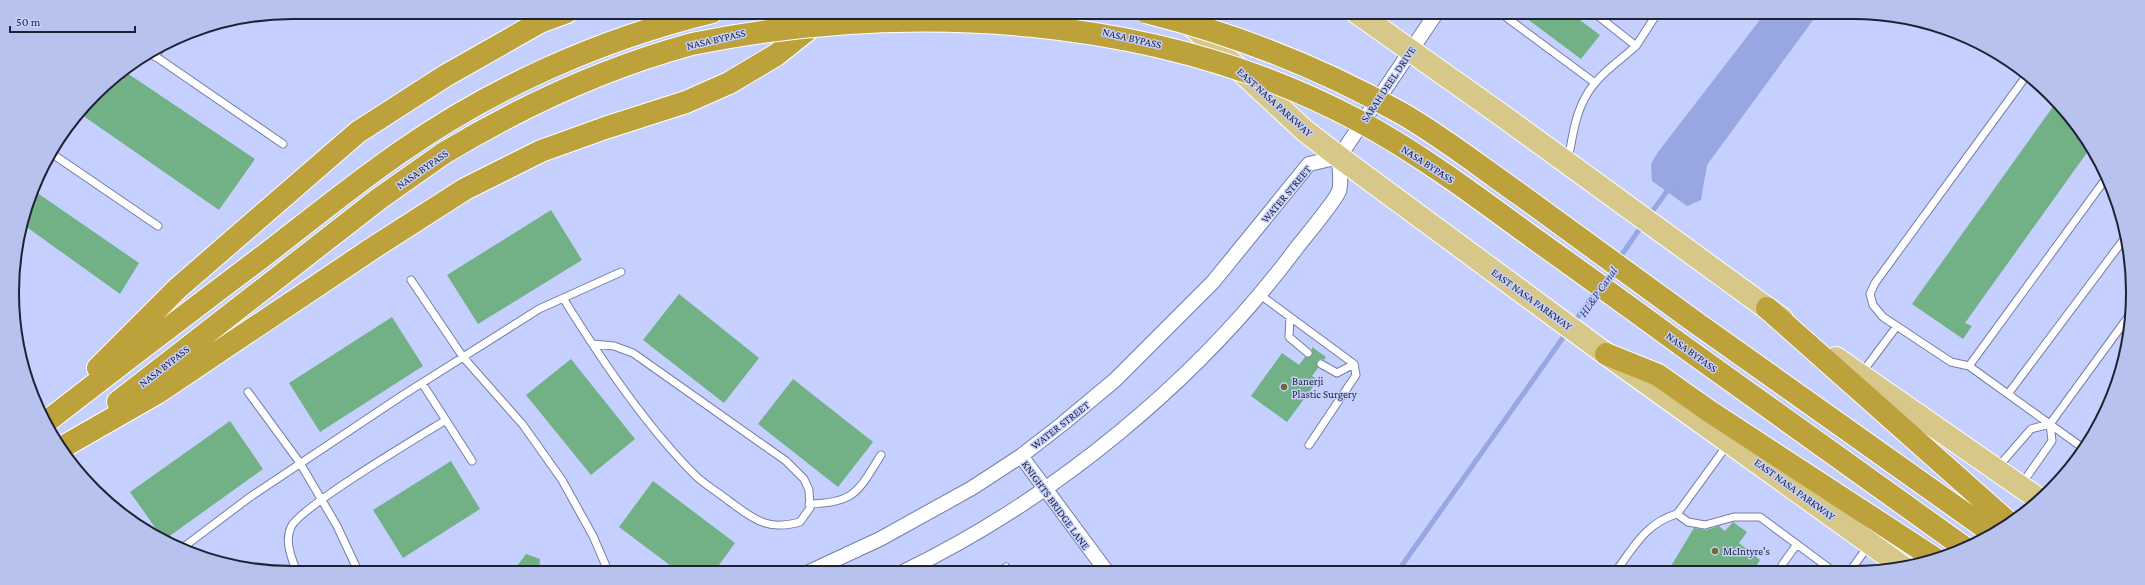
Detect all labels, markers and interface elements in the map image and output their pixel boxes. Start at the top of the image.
scale bar [10,8,135,34]
text: 50 m [16,15,41,29]
street label: NASA BYPASS [1101,25,1163,51]
street label: NASA BYPASS [685,26,747,52]
street label: SARAH DEEL DRIVE [1358,44,1418,124]
street label: EAST NASA PARKWAY [1235,65,1315,139]
street label: NASA BYPASS [1399,143,1457,185]
street label: NASA BYPASS [394,147,450,191]
street label: WATER STREET [1259,163,1313,225]
water label: HL&P Canal [1576,263,1621,320]
street label: EAST NASA PARKWAY [1489,266,1575,332]
street label: NASA BYPASS [1664,329,1720,375]
street label: NASA BYPASS [137,343,191,389]
place label: Banerji Plastic Surgery [1292,375,1358,401]
marker: Banerji Plastic Surgery [1279,382,1289,392]
street label: WATER STREET [1028,398,1092,452]
street label: EAST NASA PARKWAY [1752,456,1838,522]
street label: KNIGHTS BRIDGE LANE [1020,458,1092,552]
place label: McIntyre's [1723,545,1770,558]
marker: McIntyre's [1710,546,1720,556]

